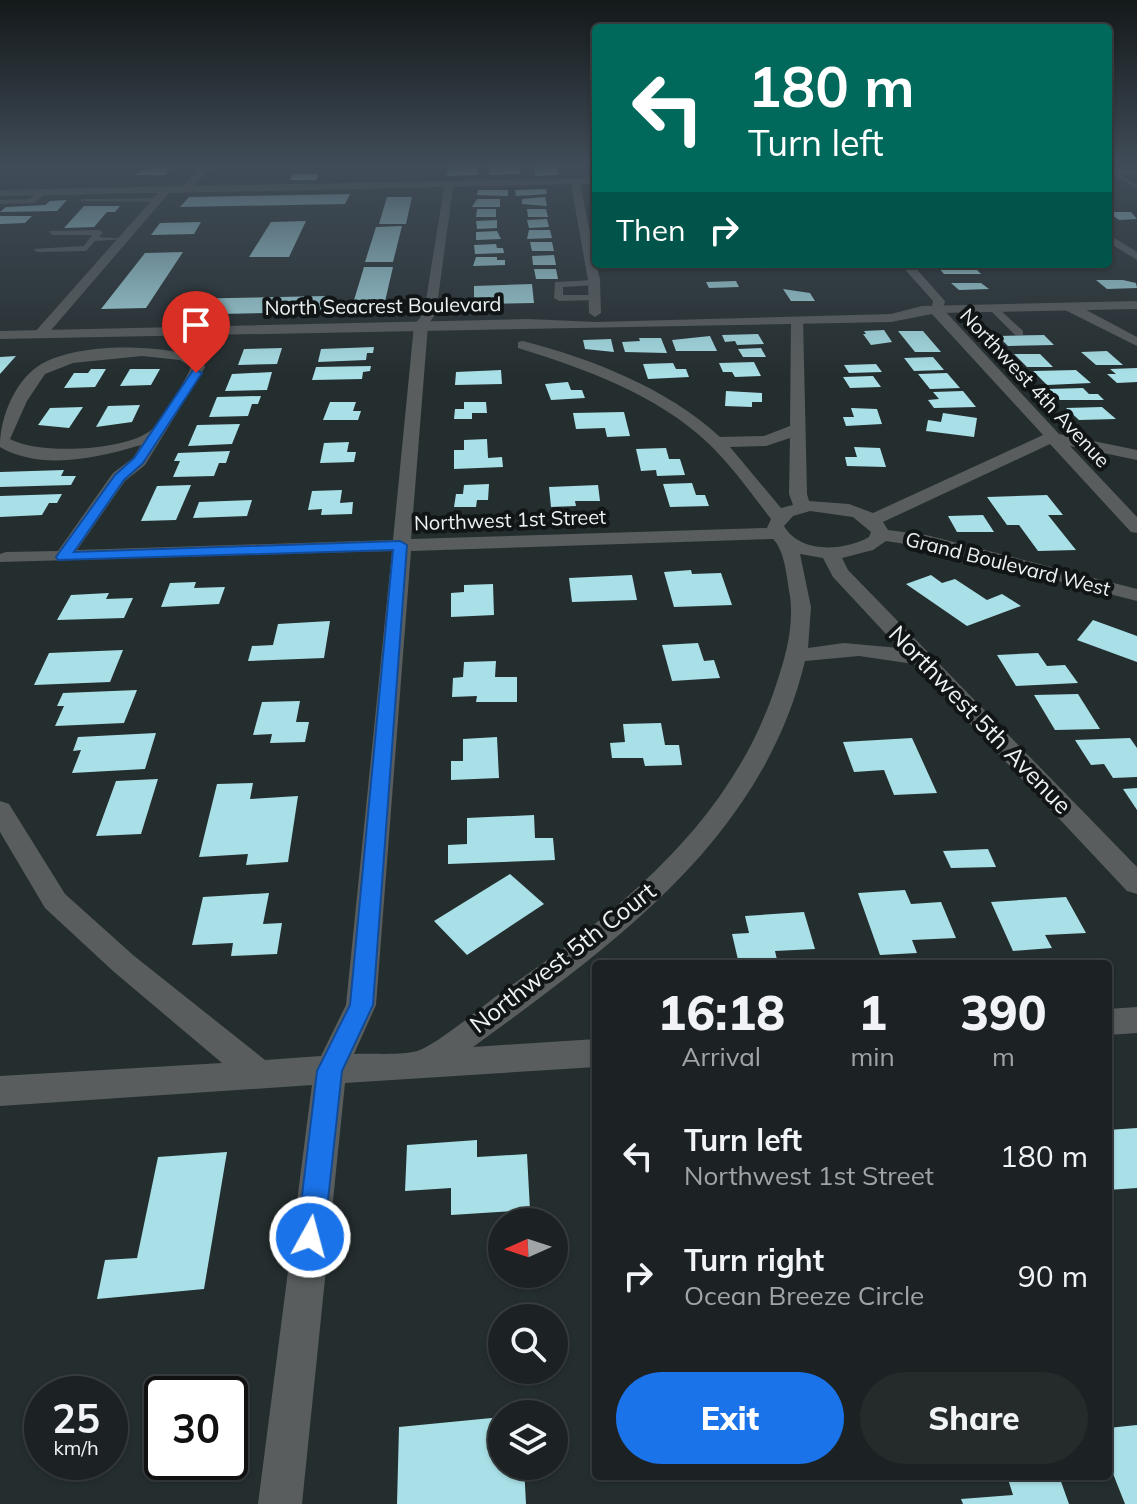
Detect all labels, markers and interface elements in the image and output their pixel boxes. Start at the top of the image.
text: 180 m [748,51,915,121]
icon: left [616,56,720,160]
text: Turn left [748,120,884,165]
icon: right [702,208,746,252]
text: Then [616,211,686,249]
pin [162,291,230,373]
street label: North Seacrest Boulevard [264,291,502,320]
icon: arrive [174,303,218,347]
street label: Northwest 4th Avenue [955,303,1116,472]
street label: Northwest 1st Street [413,504,607,535]
street label: Grand Boulevard West [903,526,1113,601]
street label: Northwest 5th Avenue [883,619,1078,820]
street label: Northwest 5th Court [464,875,661,1039]
text: 16:18 [657,982,785,1042]
text: 1 [858,982,887,1042]
text: 390 [960,982,1047,1042]
text: Arrival [681,1040,761,1073]
text: min [851,1040,895,1073]
text: m [992,1040,1015,1073]
text: Turn left [684,1121,802,1159]
icon: left [616,1134,660,1178]
text: 180 m [1000,1137,1088,1175]
text: Northwest 1st Street [684,1159,934,1192]
position arrow [268,1195,352,1279]
north arrow [488,1208,568,1288]
map controls [488,1208,568,1480]
text: Turn right [684,1241,824,1279]
icon: right [616,1254,660,1298]
text: 90 m [1018,1257,1088,1295]
text: Ocean Breeze Circle [684,1279,924,1312]
button: search [488,1304,568,1384]
button: Exit [616,1372,844,1464]
button: Share [860,1372,1088,1464]
speed limit sign: 30 [144,1376,248,1480]
text: 25 [52,1393,100,1443]
button: layers [488,1400,568,1480]
text: km/h [53,1435,99,1460]

